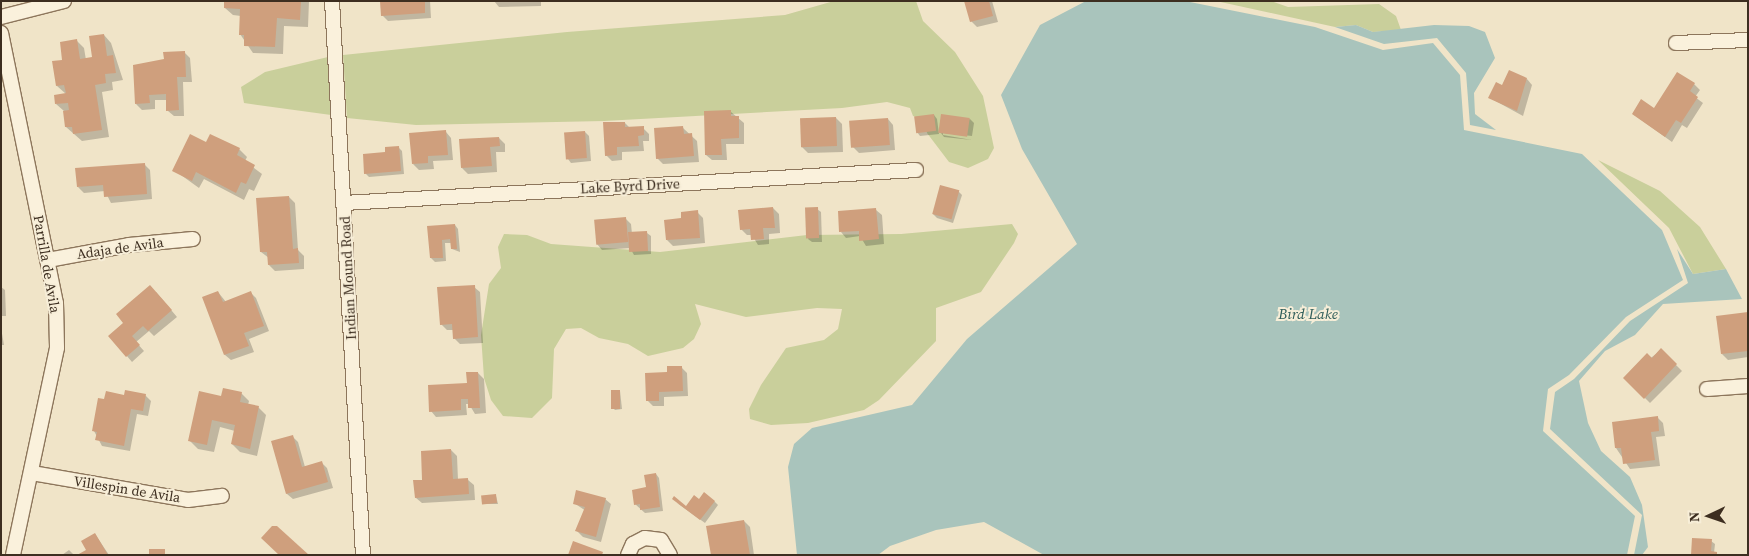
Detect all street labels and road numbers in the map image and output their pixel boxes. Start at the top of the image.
street label: Lake Byrd Drive [580,175,680,197]
street label: Parrilla de Avila [30,214,64,314]
street label: Indian Mound Road [336,216,360,340]
street label: Adaja de Avila [76,234,164,262]
street label: Villespin de Avila [72,472,182,506]

